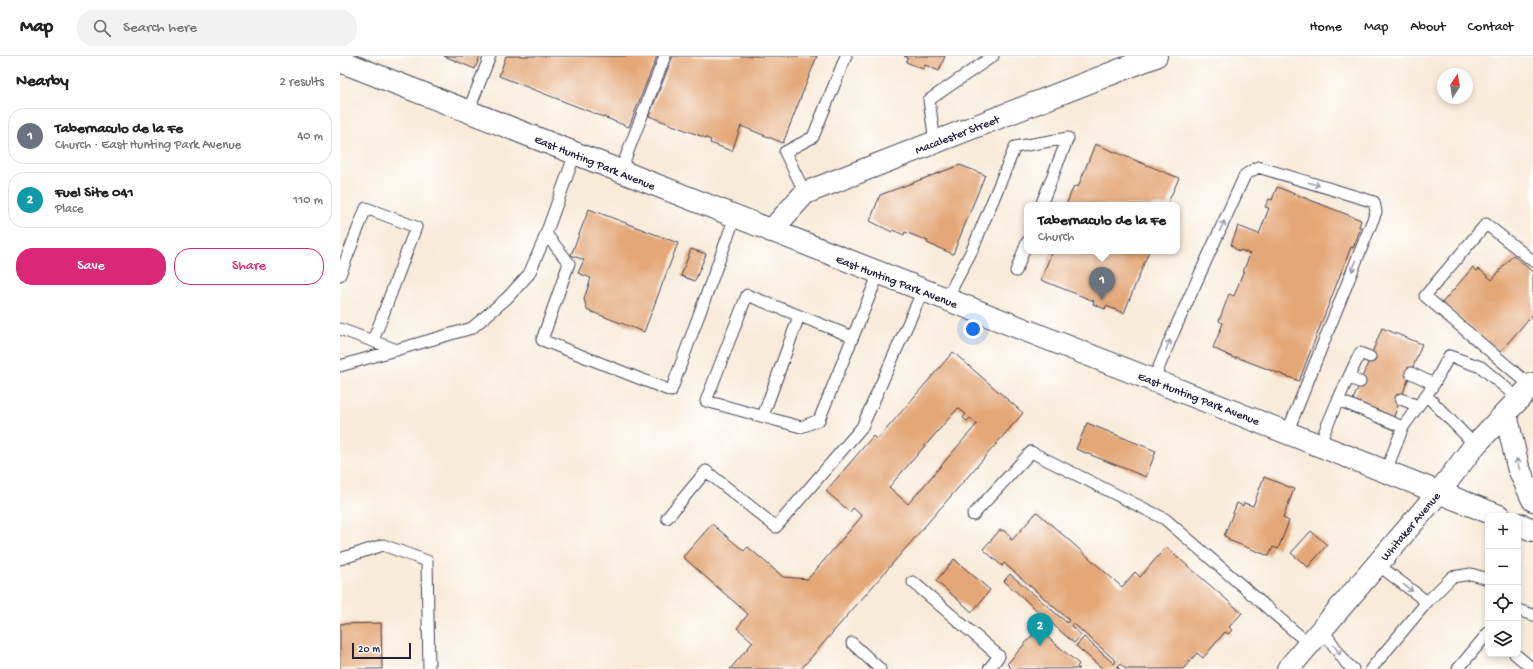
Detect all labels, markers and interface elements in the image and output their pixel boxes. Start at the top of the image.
search box [77,10,357,46]
text: Map [20,16,53,39]
icon: search [91,17,113,39]
text: Search here [123,19,197,37]
text: Home [1310,19,1342,36]
text: Map [1364,19,1388,36]
text: About [1410,19,1446,36]
text: Contact [1468,19,1513,36]
north arrow [1437,68,1473,104]
text: Nearby [16,72,69,92]
text: 2 results [279,75,324,90]
street label: Macalester Street [914,113,1003,158]
text: Tabernaculo de la Fe [55,120,183,138]
text: 1 [27,129,33,144]
text: 40 m [297,129,323,144]
street label: East Hunting Park Avenue [532,133,657,195]
text: Church · East Hunting Park Avenue [55,138,241,153]
one-way arrow [1308,181,1321,188]
text: Fuel Site 041 [55,184,134,202]
text: 2 [27,193,33,208]
text: 110 m [293,193,323,208]
text: Place [55,202,83,217]
popup [1024,202,1180,254]
text: Tabernaculo de la Fe [1038,212,1166,230]
one-way arrow [1219,221,1226,233]
text: Church [1038,230,1074,245]
button: Save [16,248,166,285]
button: Share [174,248,324,285]
street label: East Hunting Park Avenue [833,253,960,313]
one-way arrow [1350,259,1358,271]
pin: 1 [1089,267,1115,300]
your location [963,319,983,339]
one-way arrow [1165,339,1173,351]
street label: East Hunting Park Avenue [1135,370,1262,430]
one-way arrow [1514,458,1521,471]
street label: Whitaker Avenue [1379,489,1445,565]
map controls [1485,513,1521,657]
button: + [1485,513,1521,549]
button: − [1485,549,1521,585]
one-way arrow [1403,584,1414,592]
button: locate [1485,585,1521,621]
pin: 2 [1027,613,1053,646]
button: layers [1485,621,1521,657]
scale bar [352,641,411,660]
text: 20 m [358,644,380,656]
one-way arrow [1333,644,1341,655]

